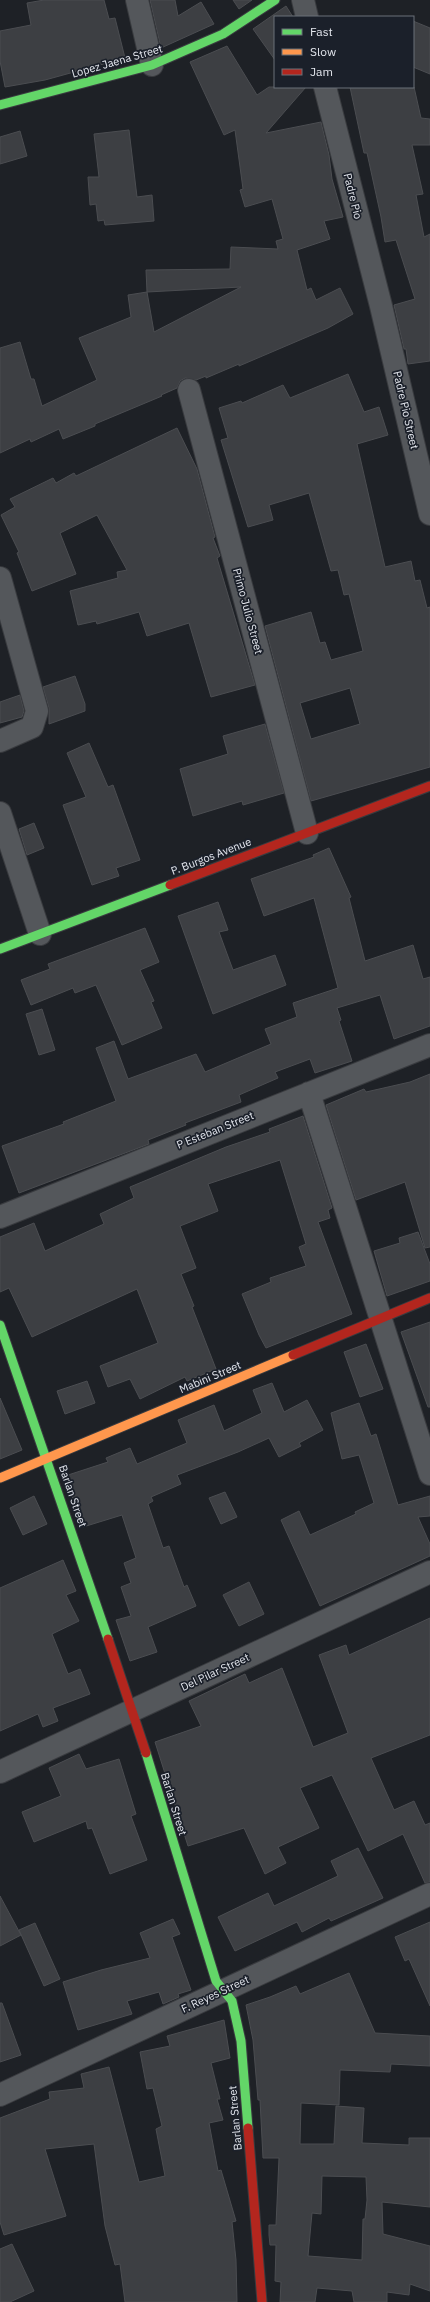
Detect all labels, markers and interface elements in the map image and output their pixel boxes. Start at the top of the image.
legend [274,16,414,88]
text: Fast [310,24,333,39]
street label: Lopez Jaena Street [70,41,164,81]
text: Slow [310,44,336,59]
text: Jam [310,64,333,79]
street label: Padre Pio [341,171,365,221]
street label: Padre Pio Street [390,370,422,451]
street label: Primo Julio Street [230,567,266,656]
street label: P. Burgos Avenue [169,834,253,878]
street label: P Esteban Street [174,1108,256,1152]
street label: Mabini Street [177,1358,243,1396]
street label: Barlan Street [56,1463,90,1529]
street label: Del Pilar Street [178,1650,252,1694]
street label: Barlan Street [158,1771,190,1837]
street label: F. Reyes Street [179,1972,251,2016]
street label: Barlan Street [225,2085,245,2151]

